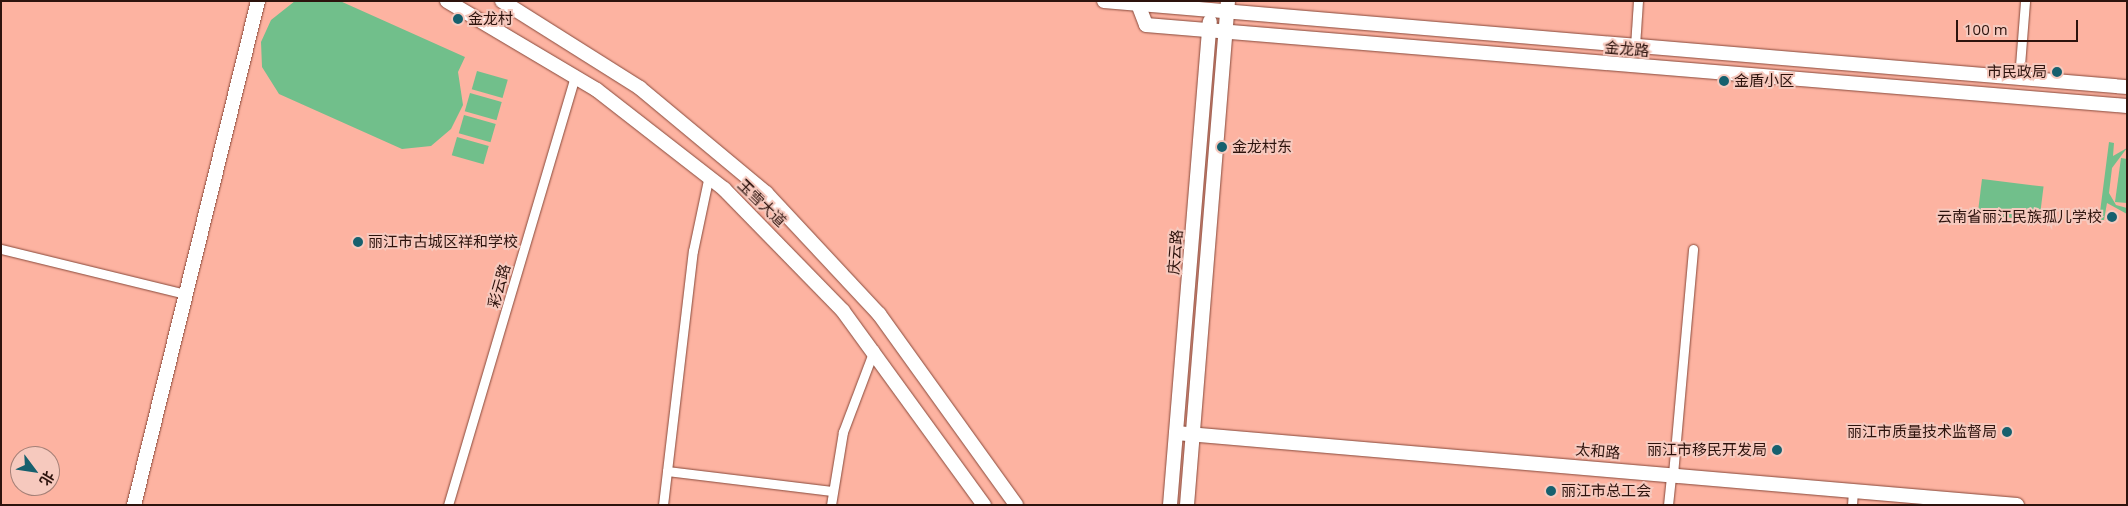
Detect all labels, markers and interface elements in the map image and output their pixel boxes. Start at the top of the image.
place label: 金龙村 [468,10,513,28]
scale bar [1958,10,2080,42]
marker: 金龙村 [452,13,464,25]
text: 100 m [1964,19,2008,39]
street label: 金龙路 [1604,38,1650,60]
place label: 市民政局 [1987,63,2047,81]
marker: 市民政局 [2051,66,2063,78]
place label: 金盾小区 [1734,72,1794,90]
marker: 金盾小区 [1718,75,1730,87]
place label: 金龙村东 [1232,138,1292,156]
marker: 金龙村东 [1216,141,1228,153]
street label: 玉雪大道 [734,176,790,230]
place label: 云南省丽江民族孤儿学校 [1937,208,2102,226]
marker: 云南省丽江民族孤儿学校 [2106,211,2118,223]
street label: 庆云路 [1164,229,1186,275]
place label: 丽江市古城区祥和学校 [368,233,518,251]
marker: 丽江市古城区祥和学校 [352,236,364,248]
street label: 彩云路 [484,262,514,310]
place label: 丽江市质量技术监督局 [1847,423,1997,441]
marker: 丽江市质量技术监督局 [2001,426,2013,438]
street label: 太和路 [1575,440,1621,462]
place label: 丽江市移民开发局 [1647,441,1767,459]
marker: 丽江市移民开发局 [1771,444,1783,456]
north arrow [10,446,60,496]
text: 北 [36,468,59,489]
place label: 丽江市总工会 [1561,482,1651,500]
marker: 丽江市总工会 [1545,485,1557,497]

